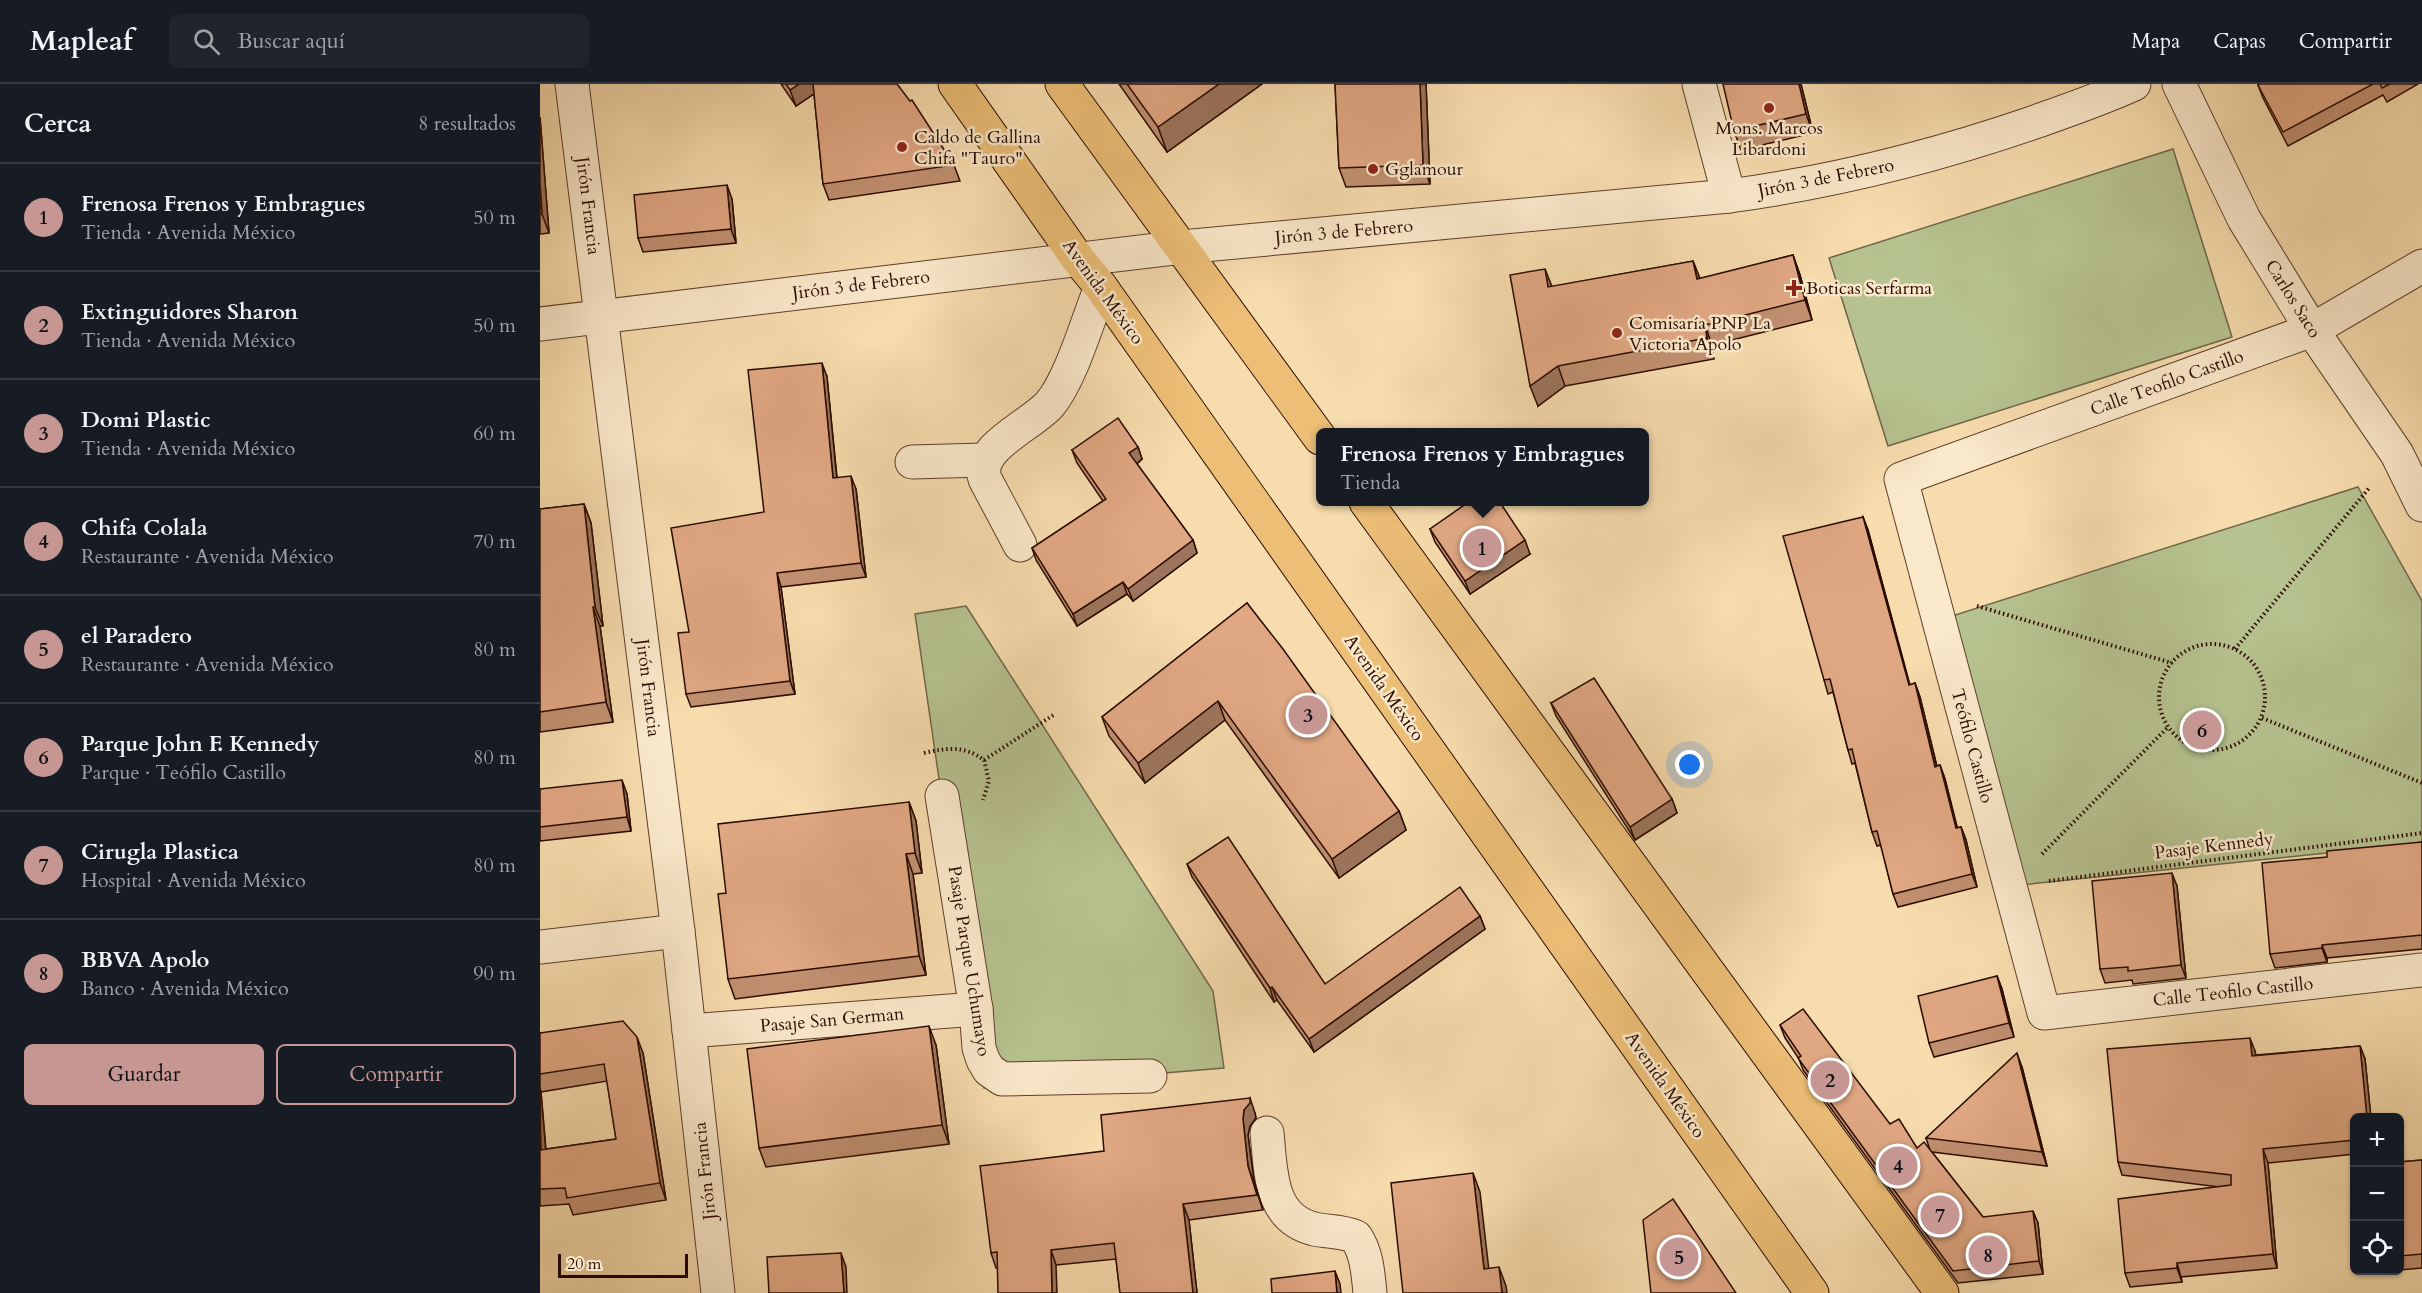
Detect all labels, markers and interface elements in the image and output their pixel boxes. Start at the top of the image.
search box [169,14,589,68]
text: Mapleaf [30,22,133,60]
icon: search [190,25,223,58]
text: Buscar aquí [238,26,345,56]
text: Mapa [2131,27,2180,56]
text: Capas [2213,27,2266,56]
text: Compartir [2299,27,2392,56]
marker: Mons. Marcos Libardoni [1762,101,1776,115]
text: Cerca [24,106,91,141]
text: 8 resultados [418,110,516,137]
place label: Mons. Marcos Libardoni [1715,116,1823,162]
place label: Caldo de Gallina Chifa "Tauro" [914,125,1041,171]
marker: Caldo de Gallina Chifa "Tauro" [895,140,909,154]
street label: Jirón 3 de Febrero [1753,152,1897,204]
street label: Jirón Francia [569,153,606,257]
place label: Gglamour [1385,157,1464,182]
marker: Gglamour [1366,162,1380,176]
text: Frenosa Frenos y Embragues [81,189,365,219]
text: 1 [38,204,49,231]
text: 50 m [473,204,516,231]
street label: Jirón 3 de Febrero [1271,213,1414,251]
text: Tienda · Avenida México [81,219,295,246]
street label: Avenida México [1056,234,1150,350]
street label: Carlos Saco [2259,255,2327,343]
street label: Jirón 3 de Febrero [788,264,931,306]
place label: Boticas Serfarma [1806,276,1932,301]
marker: Boticas Serfarma [1787,281,1801,295]
text: Extinguidores Sharon [81,297,298,327]
place label: Comisaría PNP La Victoria Apolo [1629,311,1771,357]
text: 2 [38,312,49,339]
text: 50 m [473,312,516,339]
marker: Comisaría PNP La Victoria Apolo [1610,326,1624,340]
text: Tienda · Avenida México [81,327,295,354]
street label: Calle Teofilo Castillo [2087,344,2247,422]
text: Domi Plastic [81,405,211,435]
text: 3 [38,420,49,447]
text: 60 m [473,420,516,447]
popup [1316,428,1649,506]
text: Tienda · Avenida México [81,435,295,462]
text: Frenosa Frenos y Embragues [1340,439,1625,469]
text: Tienda [1340,469,1400,496]
text: Chifa Colala [81,513,208,543]
pin: 1 [1462,526,1502,570]
text: 4 [38,528,49,555]
text: 70 m [473,528,516,555]
text: Restaurante · Avenida México [81,543,334,570]
text: el Paradero [81,621,192,651]
street label: Avenida México [1338,630,1430,746]
street label: Jirón Francia [629,635,666,739]
text: 5 [38,636,49,663]
text: 80 m [473,636,516,663]
text: Restaurante · Avenida México [81,651,334,678]
street label: Teófilo Castillo [1945,686,1999,806]
pin: 3 [1288,692,1328,738]
pin: 6 [2182,708,2222,752]
text: Parque John F. Kennedy [81,729,319,759]
text: 6 [38,744,49,771]
text: 80 m [473,744,516,771]
your location [1675,750,1704,779]
text: Parque · Teófilo Castillo [81,759,286,786]
street label: Pasaje Kennedy [2153,826,2275,866]
text: Cirugla Plastica [81,837,239,867]
text: 7 [38,852,49,879]
text: 80 m [473,852,516,879]
street label: Pasaje Parque Uchumayo [942,864,996,1058]
text: Hospital · Avenida México [81,867,306,894]
text: BBVA Apolo [81,945,209,975]
text: 8 [38,960,49,987]
text: 90 m [473,960,516,987]
street label: Calle Teofilo Castillo [2151,971,2315,1013]
text: Banco · Avenida México [81,975,289,1002]
street label: Pasaje San German [759,1001,906,1039]
street label: Avenida México [1619,1027,1711,1143]
button: Guardar [24,1044,264,1105]
button: Compartir [276,1044,516,1105]
pin: 2 [1810,1058,1850,1102]
map controls [2350,1113,2404,1275]
button: + [2350,1113,2404,1167]
street label: Jirón Francia [687,1121,723,1224]
pin: 4 [1878,1144,1918,1188]
button: − [2350,1167,2404,1221]
pin: 7 [1920,1192,1960,1238]
button: locate [2350,1221,2404,1275]
pin: 8 [1968,1232,2008,1278]
pin: 5 [1660,1234,1698,1280]
scale bar [558,1251,688,1278]
text: 20 m [567,1253,601,1275]

